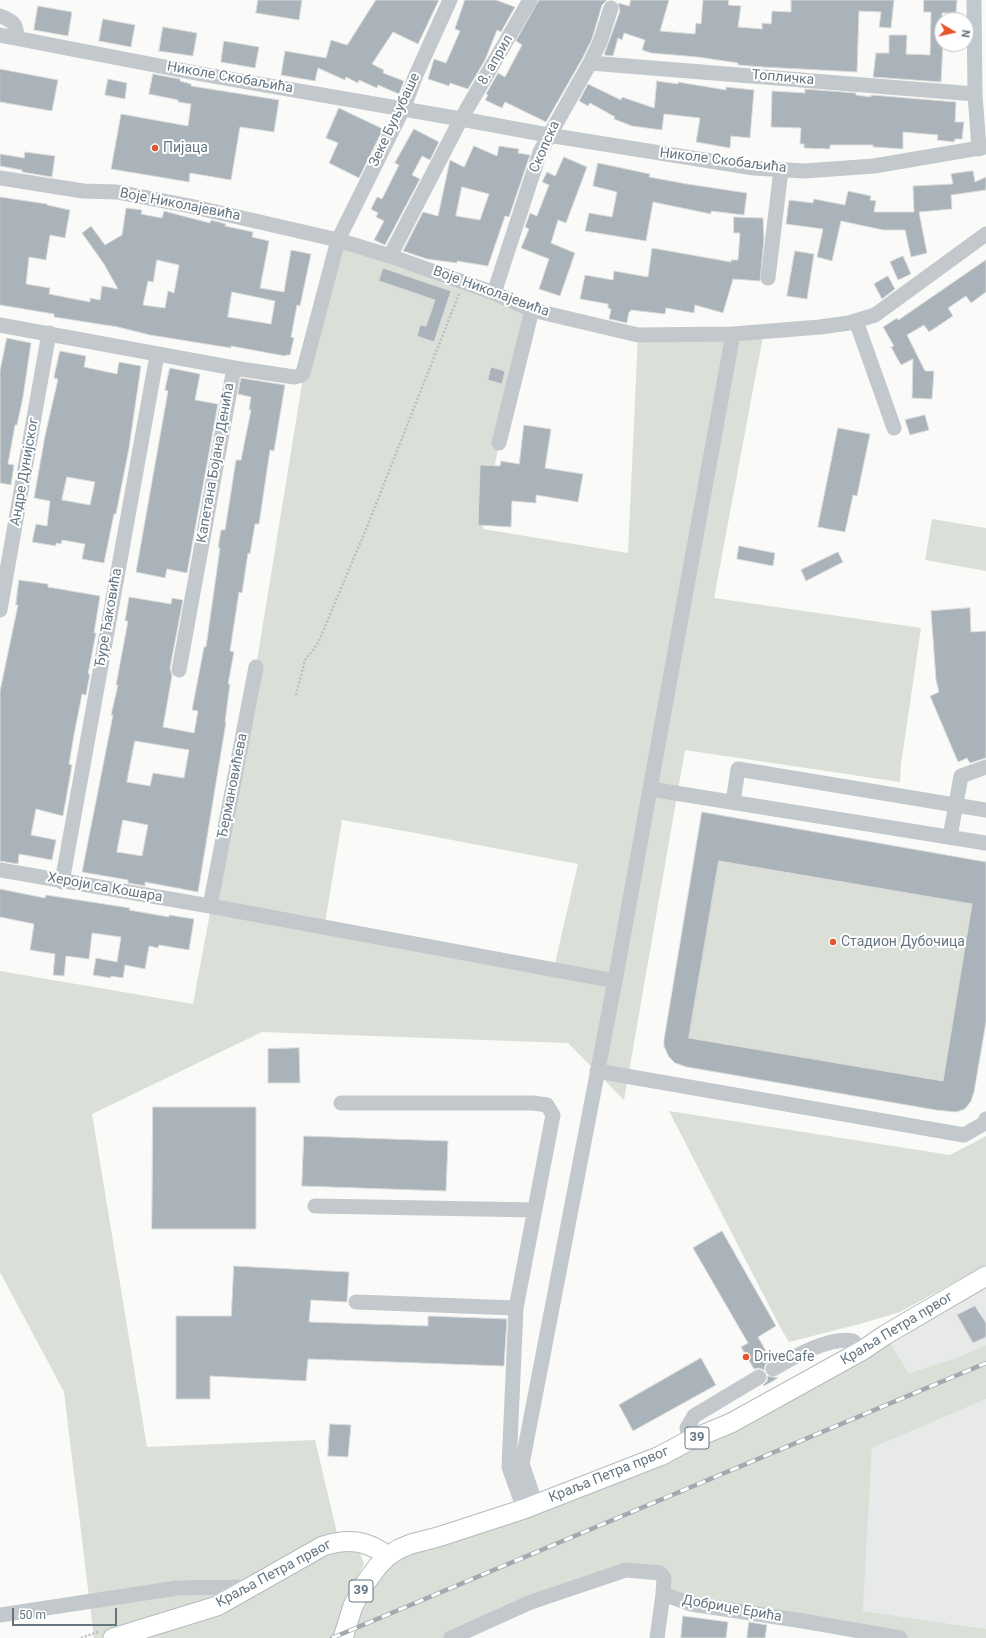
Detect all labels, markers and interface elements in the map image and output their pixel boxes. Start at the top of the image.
north arrow [934,12,974,52]
text: N [958,29,972,39]
street label: 8. април [475,32,517,88]
street label: Николе Скобаљића [166,59,294,97]
street label: Топличка [751,67,815,89]
street label: Зеке Буљубаше [366,70,424,170]
street label: Скопска [526,118,564,176]
place label: Пијаца [163,140,208,156]
marker: Пијаца [150,143,160,153]
street label: Николе Скобаљића [659,145,787,177]
street label: Воје Николајевића [118,185,242,225]
street label: Воје Николајевића [431,263,551,321]
street label: Капетана Бојана Денића [194,382,238,544]
street label: Андре Дунијског [7,417,43,527]
street label: Ђуре Ђаковића [92,567,126,669]
street label: Ђермановићева [215,732,251,840]
street label: Хероји са Кошара [46,870,164,906]
place label: Стадион Дубочица [841,934,965,950]
marker: Стадион Дубочица [828,937,838,947]
street label: Краља Петра првог [838,1289,956,1369]
place label: DriveCafe [754,1349,814,1365]
marker: DriveCafe [741,1352,751,1362]
road number: 39 [685,1427,709,1449]
street label: Краља Петра првог [546,1443,672,1507]
street label: Краља Петра првог [214,1537,334,1611]
road number: 39 [349,1580,373,1602]
street label: Добрице Ерића [681,1592,783,1626]
scale bar [14,1600,119,1626]
text: 50 m [19,1608,46,1622]

